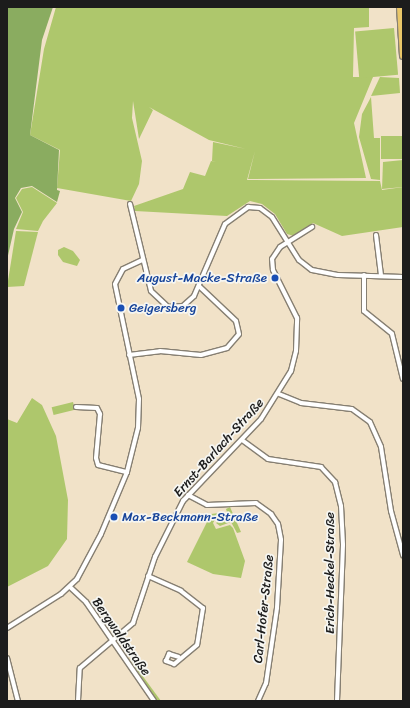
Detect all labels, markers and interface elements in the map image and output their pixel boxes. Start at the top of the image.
place label: August-Macke-Straße [137,270,267,286]
marker: August-Macke-Straße [270,273,280,283]
place label: Geigersberg [129,300,197,316]
marker: Geigersberg [116,303,126,313]
street label: Ernst-Barlach-Straße [171,396,267,500]
place label: Max-Beckmann-Straße [122,509,258,525]
marker: Max-Beckmann-Straße [109,512,119,522]
street label: Erich-Heckel-Straße [322,512,338,634]
street label: Carl-Hofer-Straße [251,554,277,664]
street label: Bergwaldstraße [88,595,154,679]

